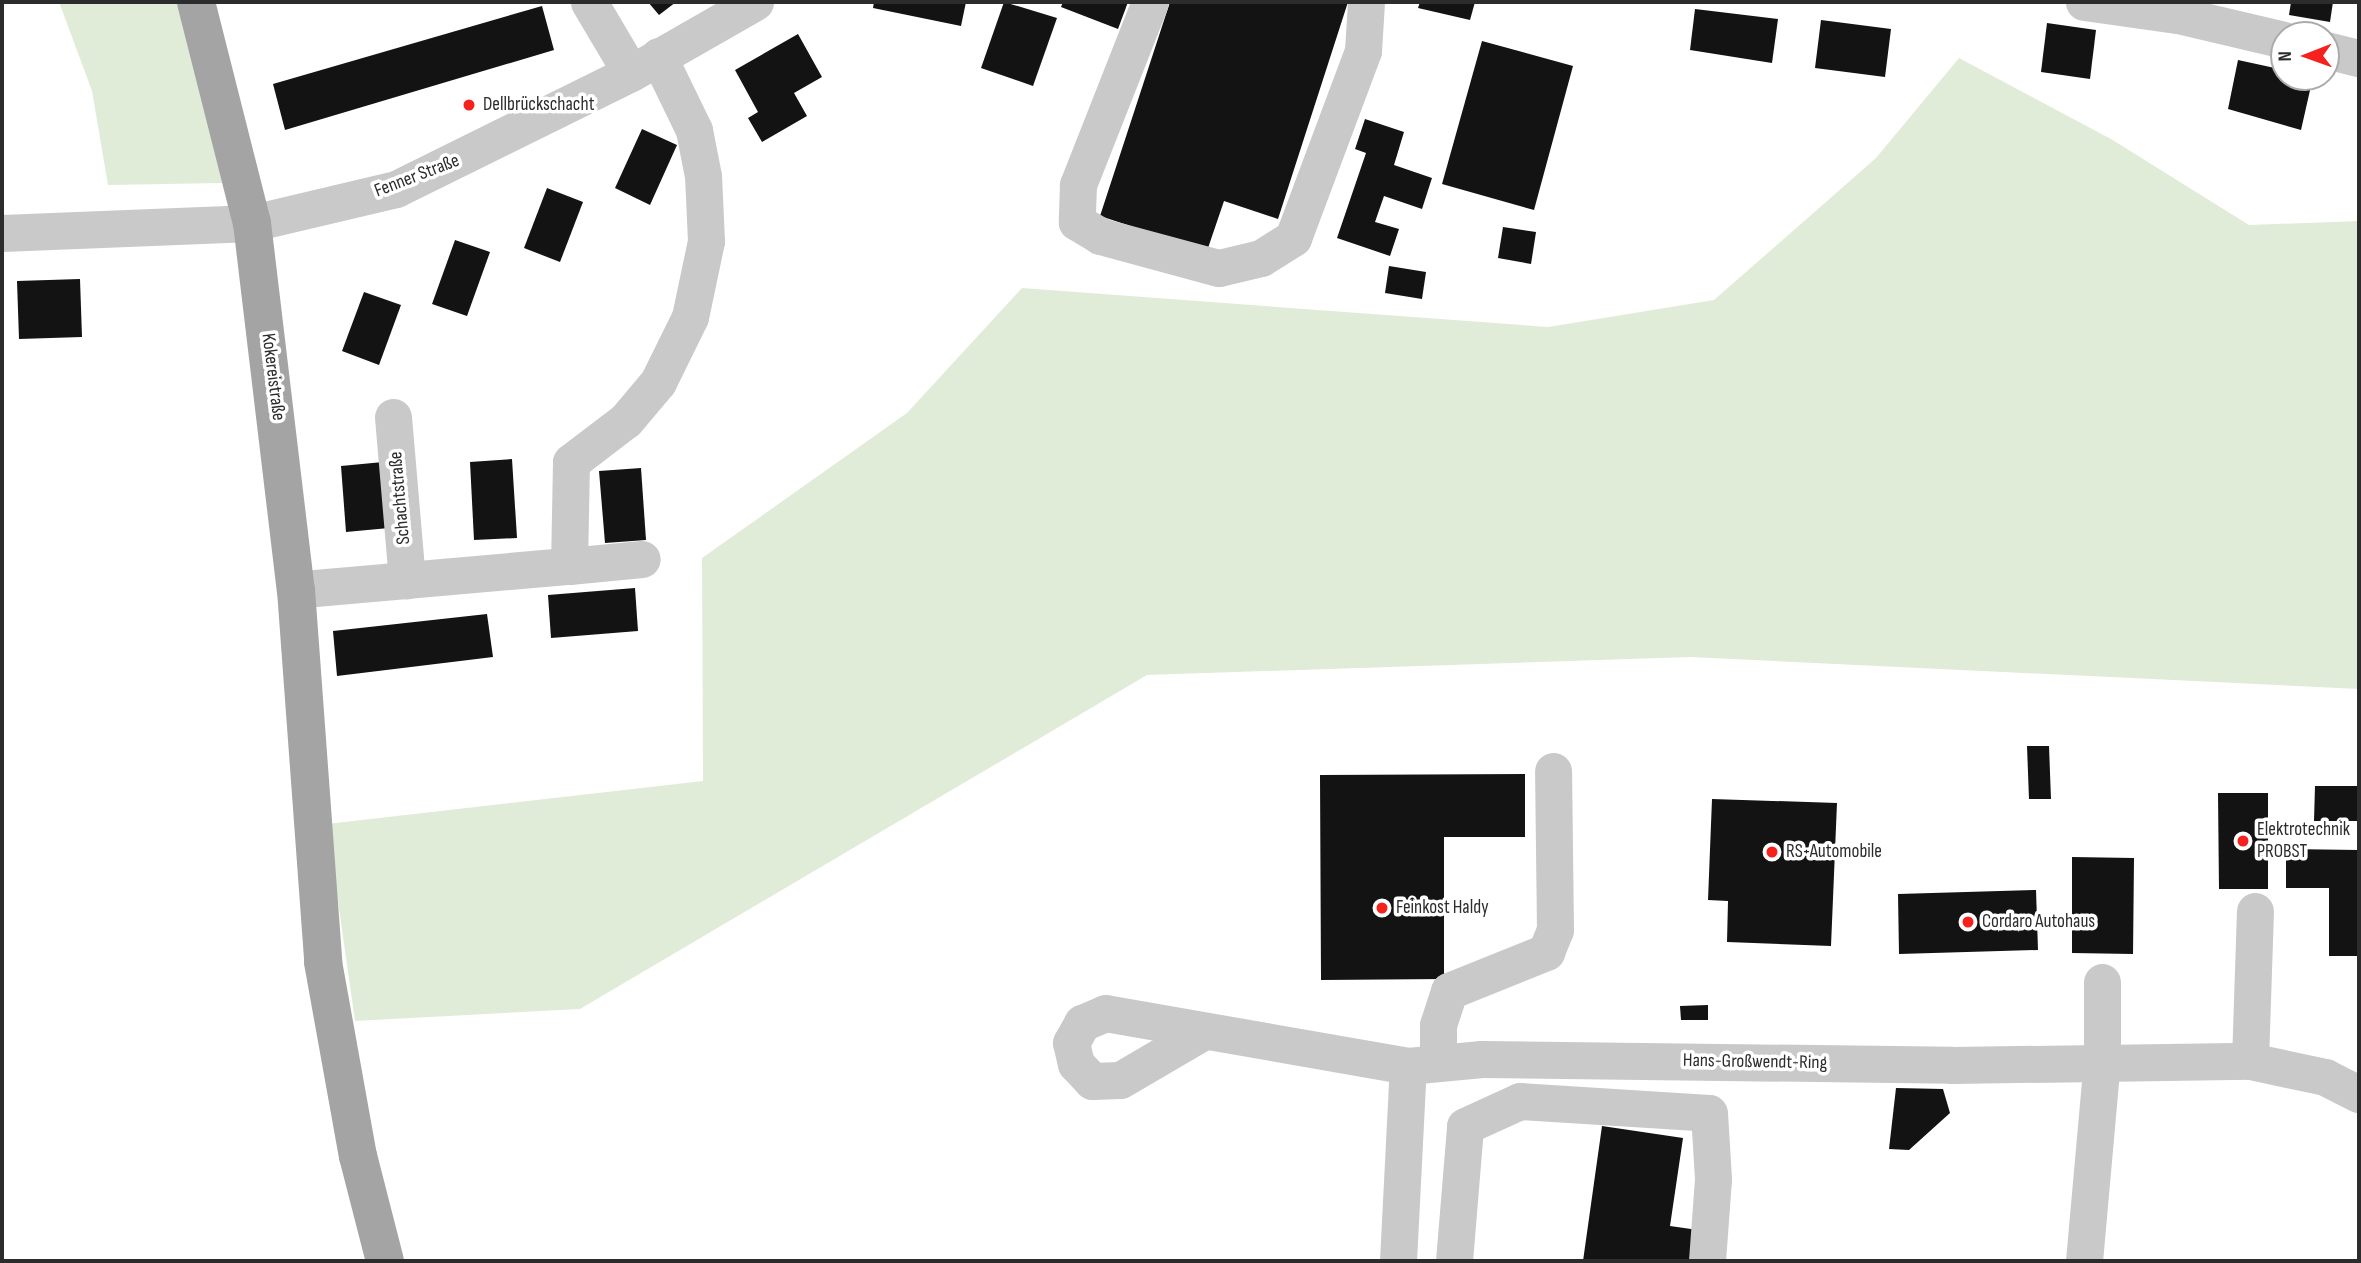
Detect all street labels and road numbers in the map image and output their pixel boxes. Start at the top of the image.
street label: Fenner Straße [371,149,463,203]
street label: Kokereistraße [256,332,290,422]
street label: Schachtstraße [385,450,415,546]
street label: Hans-Großwendt-Ring [1683,1049,1827,1075]

